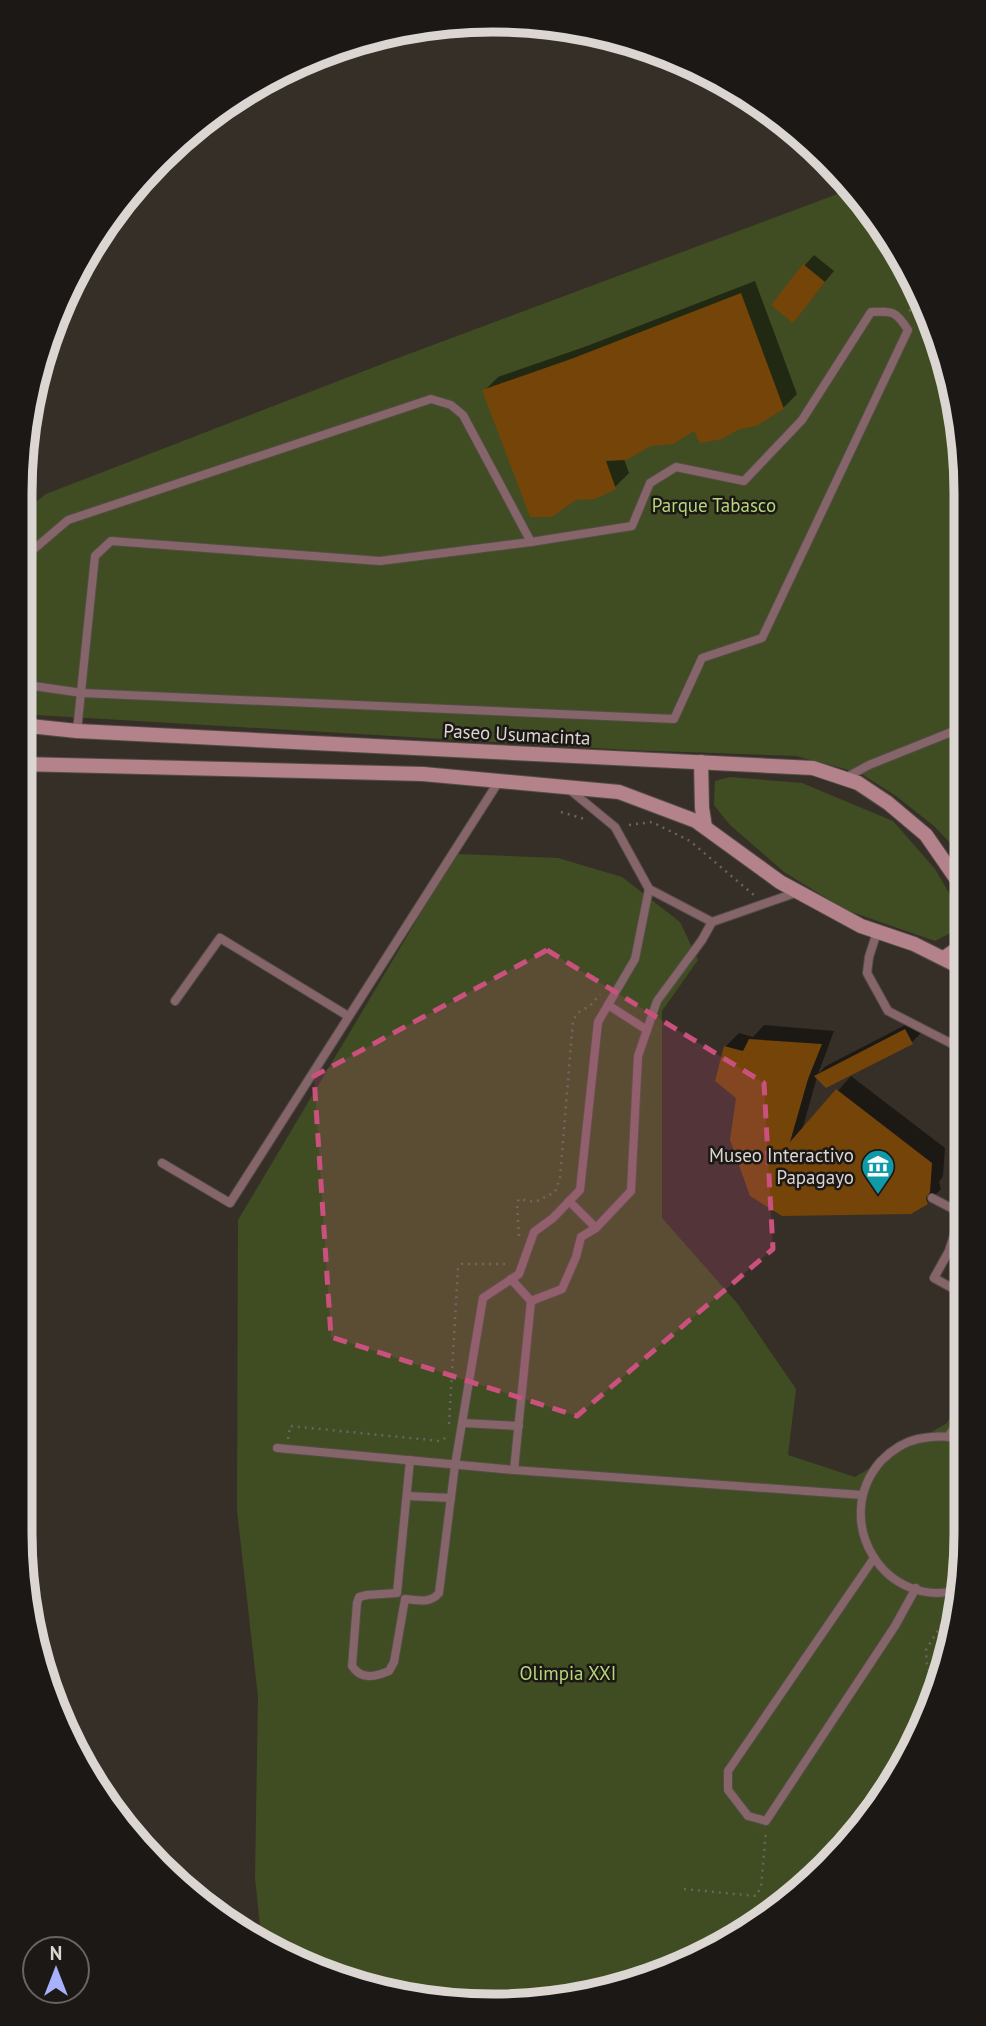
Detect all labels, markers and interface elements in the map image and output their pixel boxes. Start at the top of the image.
park label: Parque Tabasco [652,493,776,517]
street label: Paseo Usumacinta [443,718,591,750]
place label: Museo Interactivo Papagayo [709,1143,854,1189]
museum icon: Museo Interactivo Papagayo [859,1147,897,1196]
park label: Olimpia XXI [520,1661,616,1685]
north arrow [21,1935,91,2005]
text: N [50,1941,62,1965]

